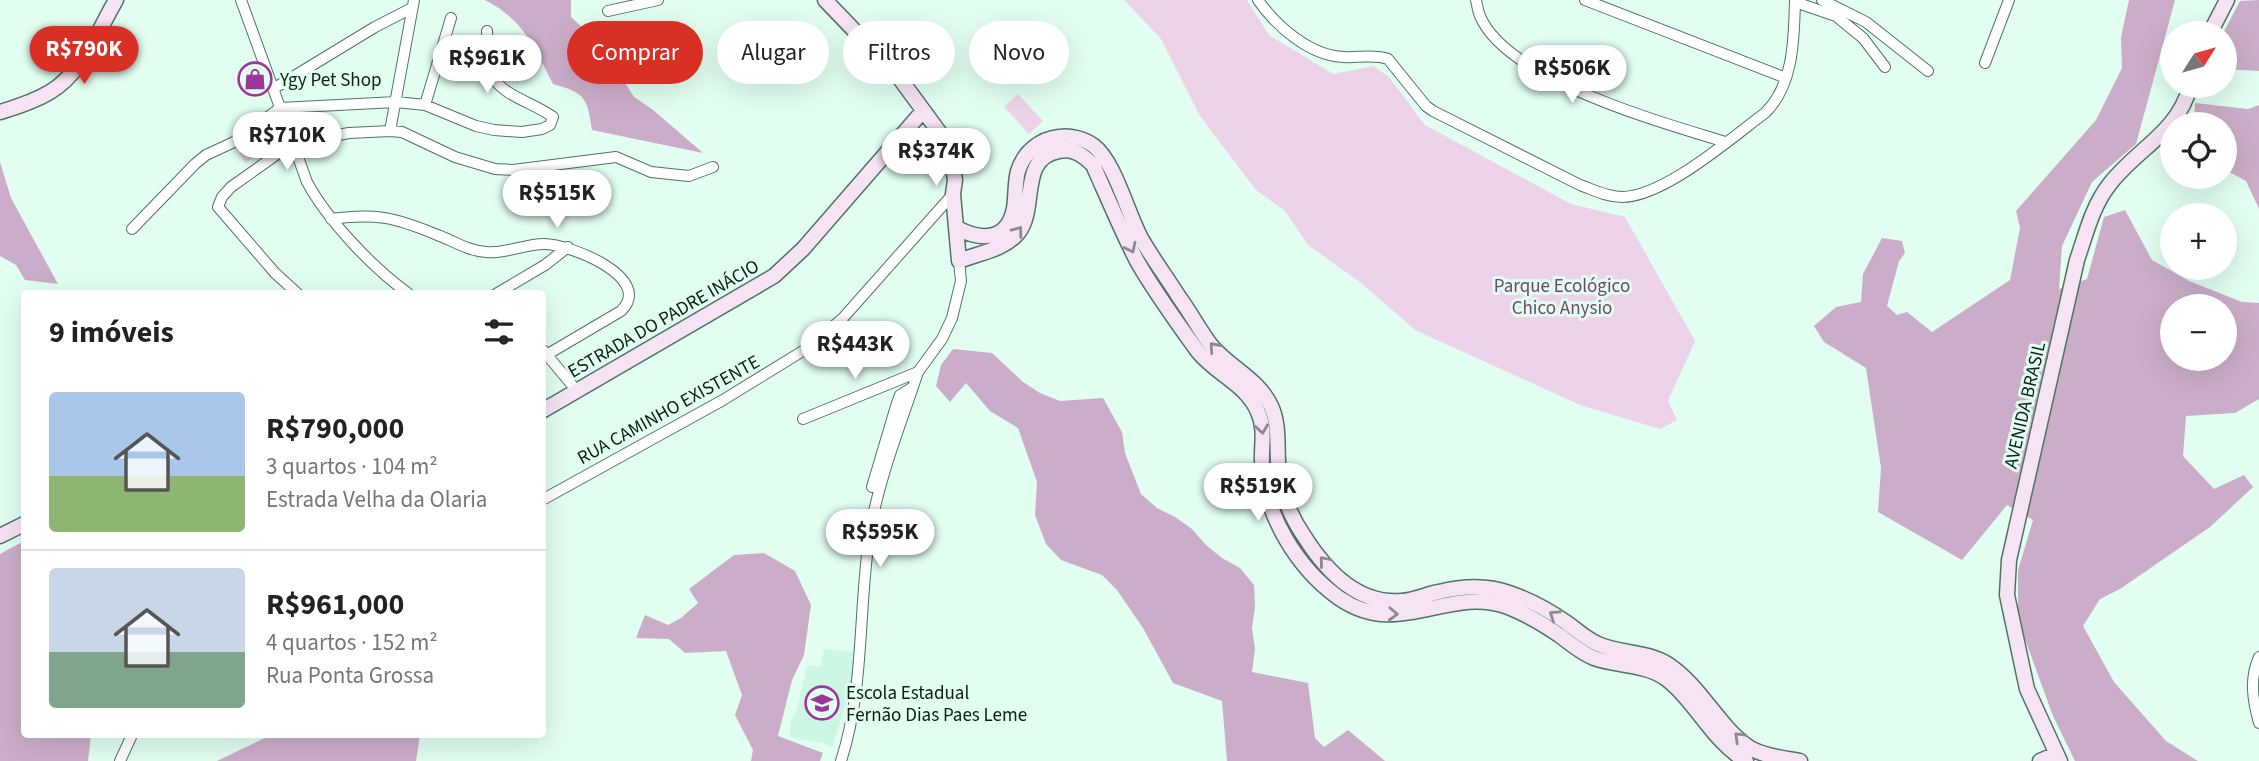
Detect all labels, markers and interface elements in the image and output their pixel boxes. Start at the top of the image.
chip: Comprar [567,21,703,84]
chip: Alugar [717,21,829,84]
chip: Filtros [843,21,955,84]
chip: Novo [969,21,1069,84]
north arrow [2160,21,2236,98]
map controls [2160,21,2237,371]
pin: R$790K [27,27,141,86]
text: R$790K [46,32,122,65]
pin: R$961K [430,36,544,95]
text: R$961K [449,41,525,74]
pin: R$506K [1515,46,1629,105]
text: R$506K [1534,51,1610,84]
shop icon: Ygy Pet Shop [236,60,274,98]
place label: Ygy Pet Shop [279,67,382,94]
button: locate [2160,112,2237,189]
pin: R$710K [230,113,344,172]
text: R$710K [249,118,325,151]
pin: R$374K [879,128,993,188]
text: R$374K [898,134,974,167]
pin: R$515K [500,170,614,230]
text: R$515K [519,176,595,209]
button: + [2160,203,2237,280]
one-way arrow [1010,226,1022,239]
one-way arrow [1123,241,1137,253]
street label: ESTRADA DO PADRE INÁCIO [563,253,765,385]
park label: Parque Ecológico Chico Anysio [1494,273,1630,322]
button: − [2160,294,2237,371]
text: 9 imóveis [49,311,174,354]
icon: filters [480,313,518,351]
pin: R$443K [798,322,912,381]
text: R$443K [817,327,893,360]
street label: AVENIDA BRASIL [1998,339,2053,471]
one-way arrow [1210,342,1222,355]
street label: RUA CAMINHO EXISTENTE [572,349,765,472]
text: R$790,000 [266,407,404,450]
icon: home [105,420,189,504]
one-way arrow [1254,423,1269,435]
text: 3 quartos · 104 m² [266,450,438,483]
pin: R$519K [1201,463,1315,523]
text: R$519K [1220,469,1296,502]
text: Estrada Velha da Olaria [266,483,487,516]
pin: R$595K [823,510,937,569]
text: R$595K [842,515,918,548]
one-way arrow [1320,557,1332,570]
text: R$961,000 [266,583,404,626]
icon: home [105,596,189,680]
one-way arrow [1388,607,1399,622]
one-way arrow [1549,611,1562,623]
text: 4 quartos · 152 m² [266,626,438,659]
text: Rua Ponta Grossa [266,659,434,692]
place label: Escola Estadual Fernão Dias Paes Leme [846,680,1027,729]
school or university icon: Escola Estadual Fernão Dias Paes Leme [803,684,841,722]
one-way arrow [1734,732,1747,745]

